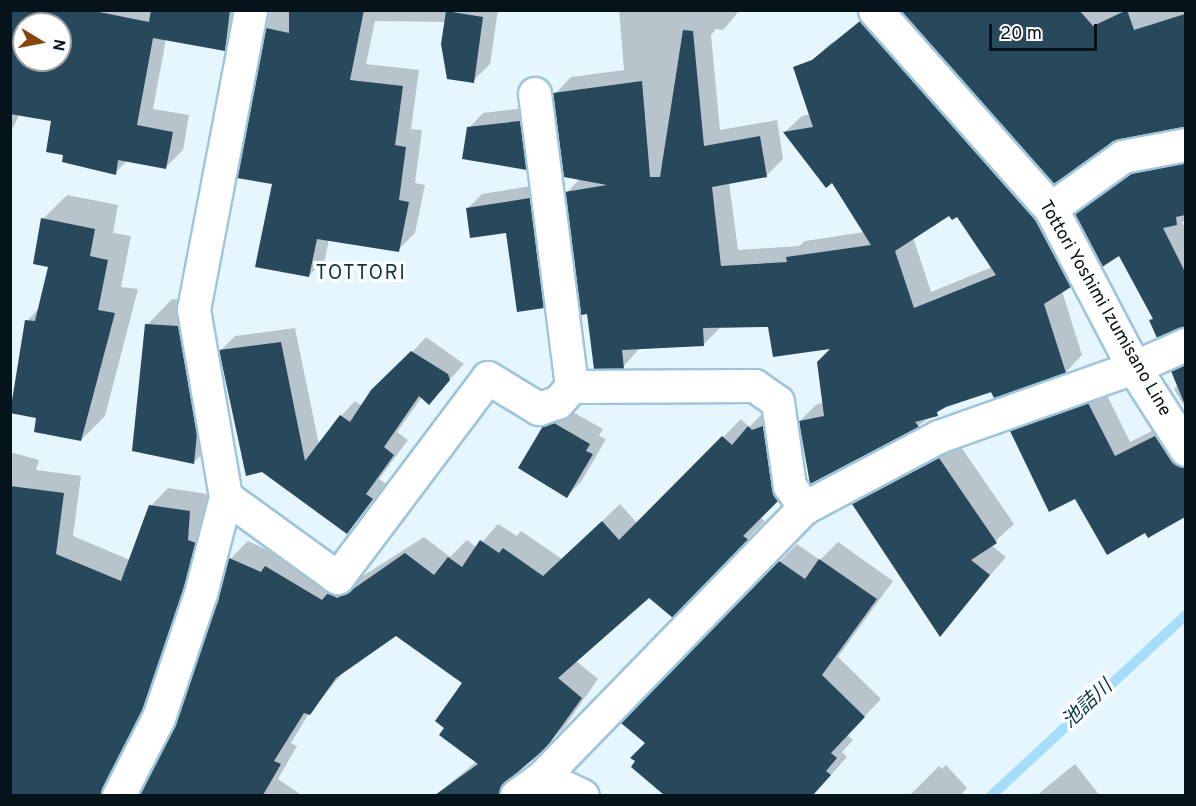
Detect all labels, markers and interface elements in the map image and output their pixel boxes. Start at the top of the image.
north arrow [12,12,72,72]
scale bar [992,12,1100,50]
text: 20 m [1000,23,1042,46]
text: N [47,37,69,52]
street label: Tottori Yoshimi Izumisano Line [1033,197,1175,421]
district label: TOTTORI [316,262,406,286]
water label: 池詰川 [1058,676,1118,734]

